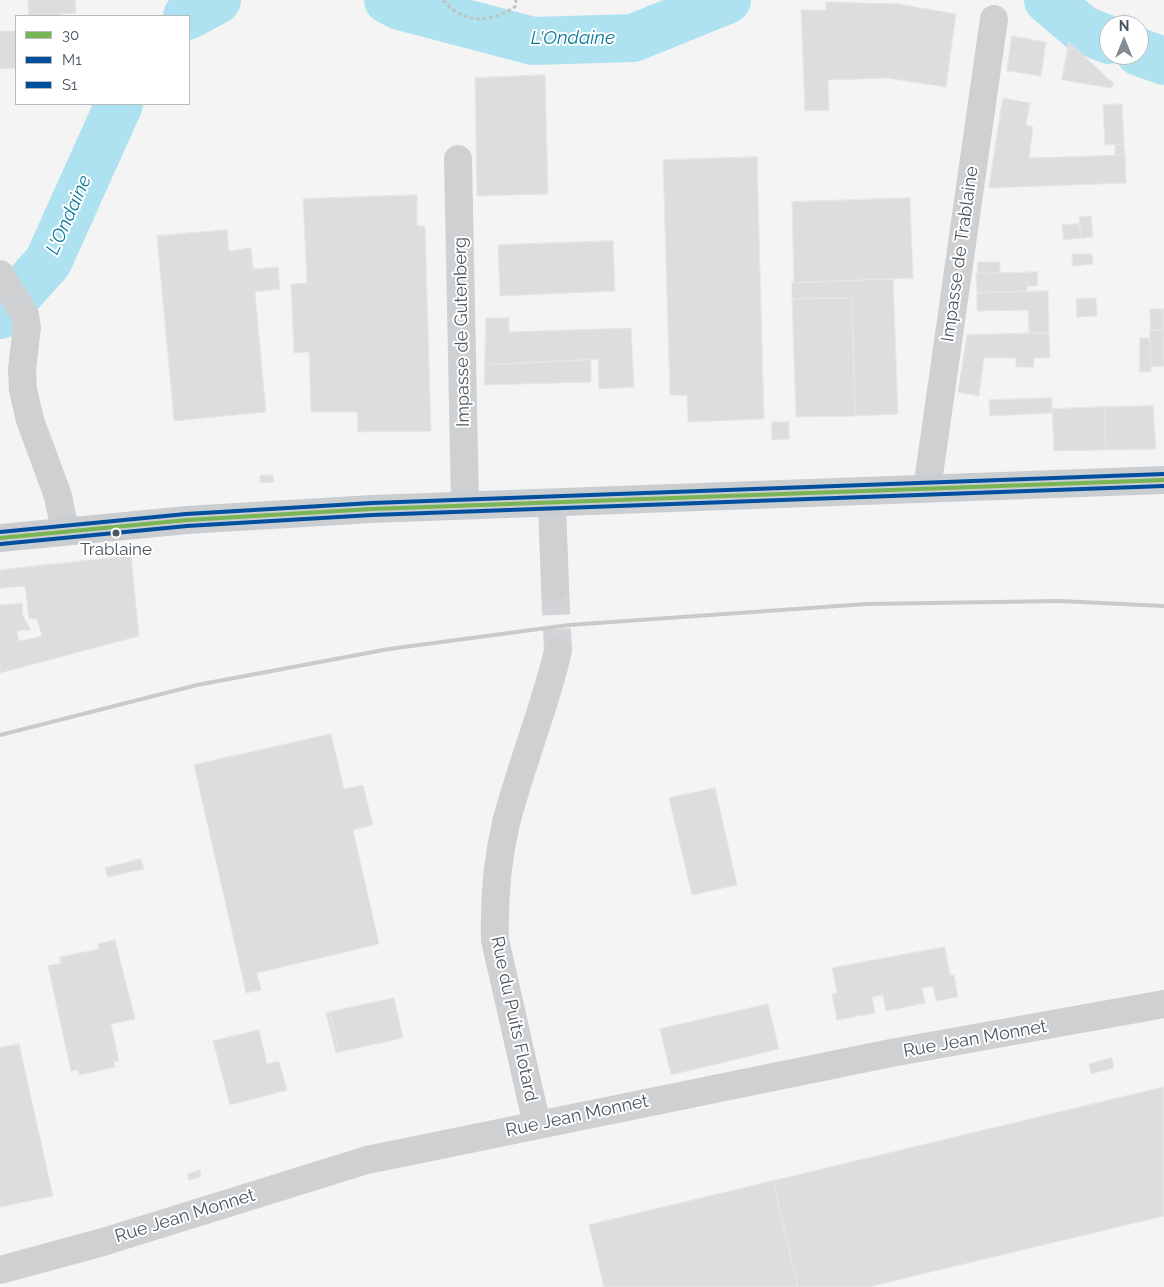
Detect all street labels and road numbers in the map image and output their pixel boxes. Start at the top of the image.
street label: Impasse de Trablaine [937,165,983,343]
street label: Impasse de Gutenberg [450,237,474,427]
street label: Rue du Puits Flotard [486,934,542,1104]
street label: Rue Jean Monnet [902,1016,1048,1062]
street label: Rue Jean Monnet [504,1090,650,1142]
street label: Rue Jean Monnet [112,1184,258,1248]

